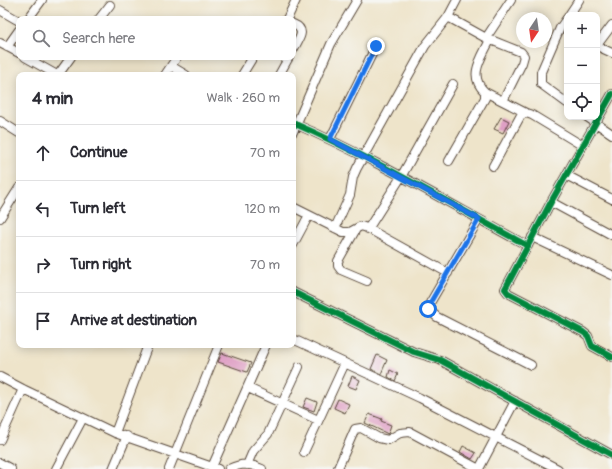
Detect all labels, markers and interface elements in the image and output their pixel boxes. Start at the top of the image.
north arrow [516,12,552,48]
map controls [564,12,600,120]
button: + [564,12,600,48]
search box [16,16,296,60]
icon: search [30,27,52,49]
text: Search here [62,29,135,48]
route end [367,37,385,55]
button: − [564,48,600,84]
button: locate [564,84,600,120]
text: 4 min [32,88,73,109]
text: Walk · 260 m [206,90,280,106]
icon: ahead [32,142,54,164]
text: Continue [70,143,128,162]
text: 70 m [250,145,280,161]
icon: left [32,198,54,220]
text: Turn left [70,199,126,218]
text: 120 m [244,201,280,217]
icon: right [32,254,54,276]
text: Turn right [70,255,131,274]
text: 70 m [250,257,280,273]
route start [419,300,437,318]
icon: arrive [32,310,54,332]
text: Arrive at destination [70,311,197,330]

